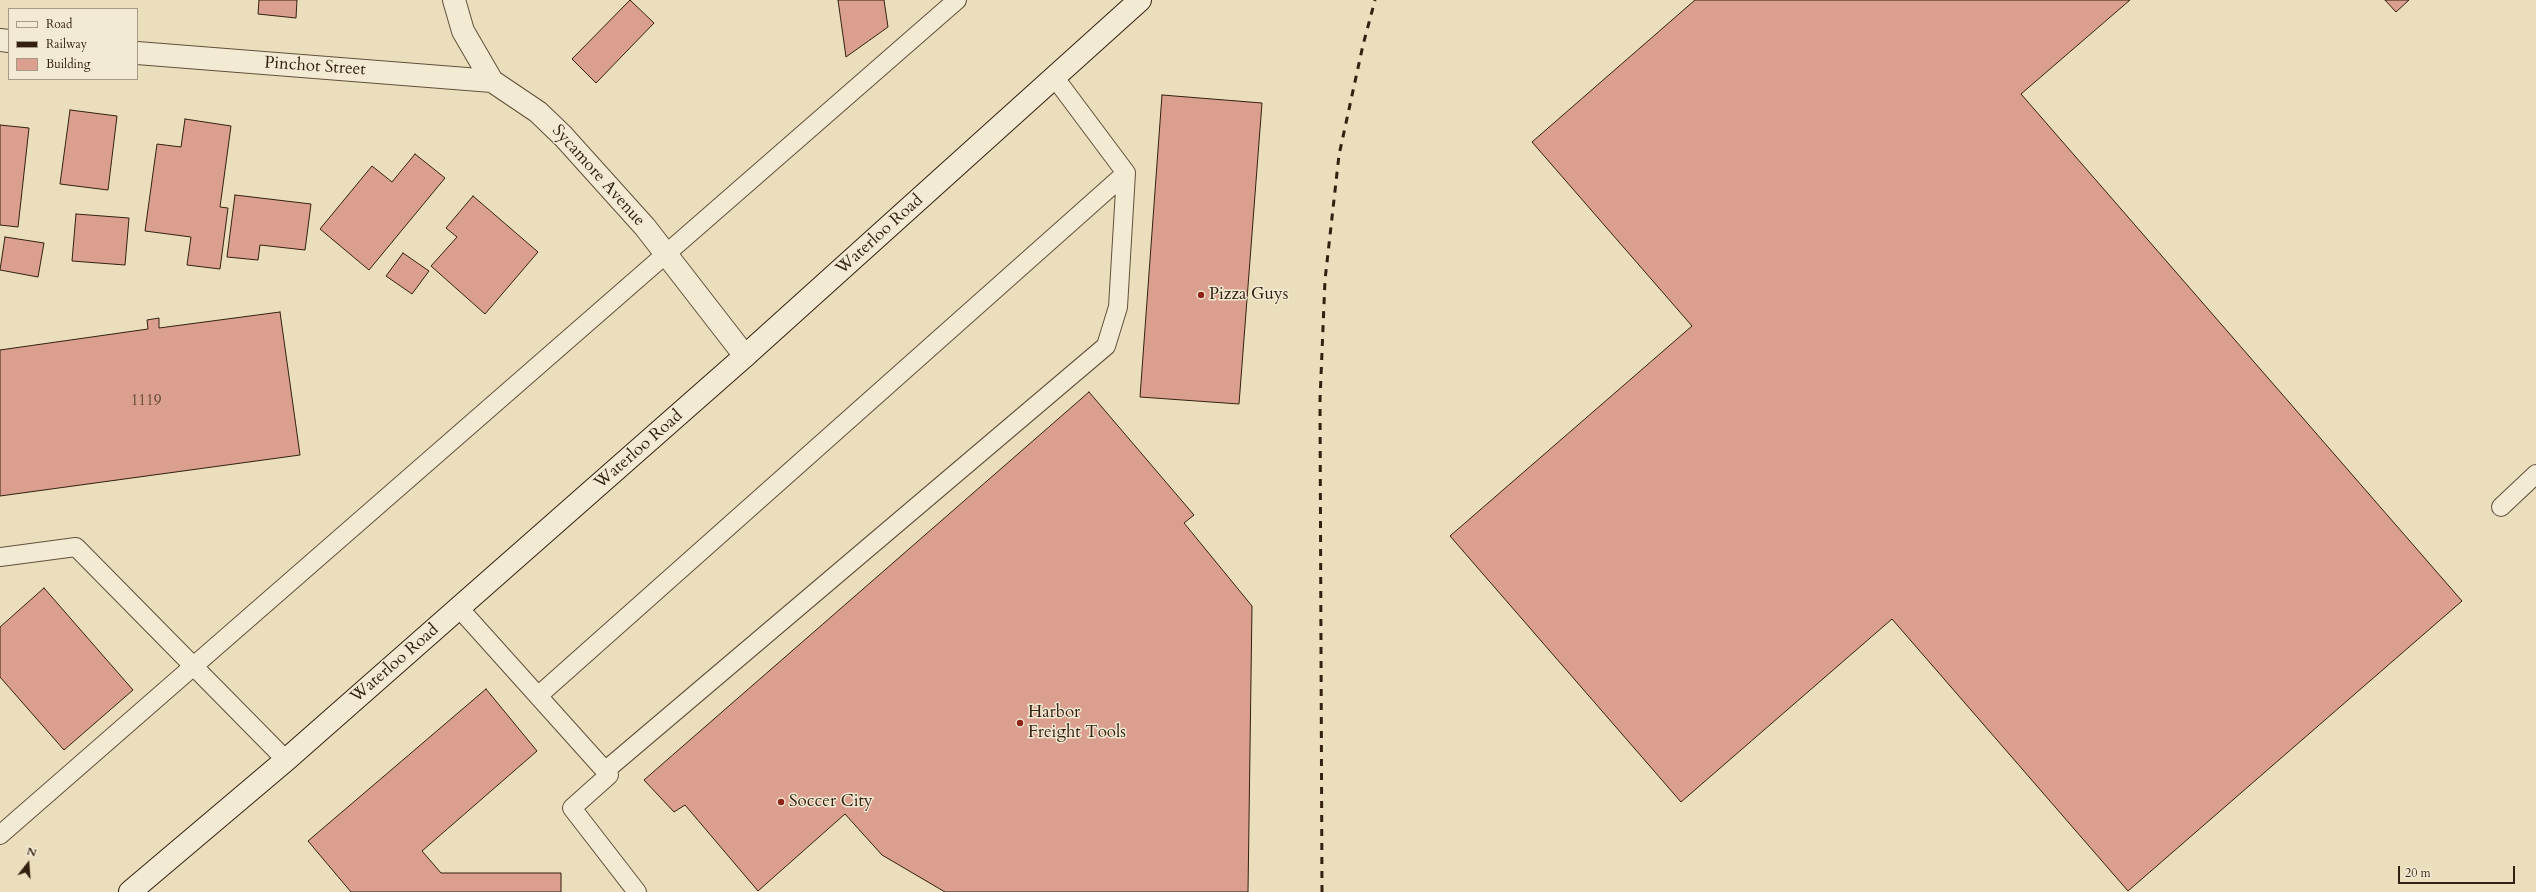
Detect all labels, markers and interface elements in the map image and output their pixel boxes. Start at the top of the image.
legend [8,8,138,80]
text: Road [46,16,72,32]
text: Railway [46,36,87,52]
street label: Pinchot Street [264,53,366,81]
text: Building [46,56,90,72]
street label: Sycamore Avenue [547,121,649,231]
street label: Waterloo Road [832,191,928,279]
place label: Pizza Guys [1209,285,1288,305]
marker: Pizza Guys [1196,290,1206,300]
house number: 1119 [131,393,161,411]
street label: Waterloo Road [591,406,687,494]
street label: Waterloo Road [347,620,443,708]
place label: Harbor Freight Tools [1028,703,1126,743]
marker: Harbor Freight Tools [1015,718,1025,728]
place label: Soccer City [789,792,873,812]
marker: Soccer City [776,797,786,807]
text: N [25,843,38,861]
north arrow [8,844,48,884]
scale bar [2400,858,2517,884]
text: 20 m [2405,865,2431,881]

